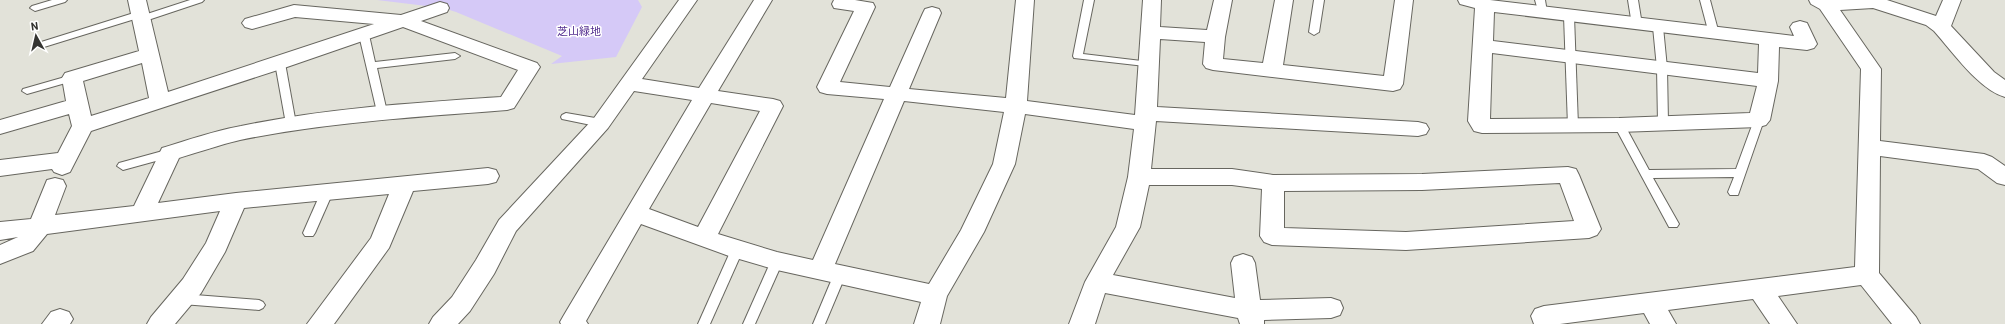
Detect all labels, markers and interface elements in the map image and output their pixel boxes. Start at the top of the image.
north arrow [16,16,56,56]
text: N [30,19,39,33]
park label: 芝山緑地 [557,24,601,37]

